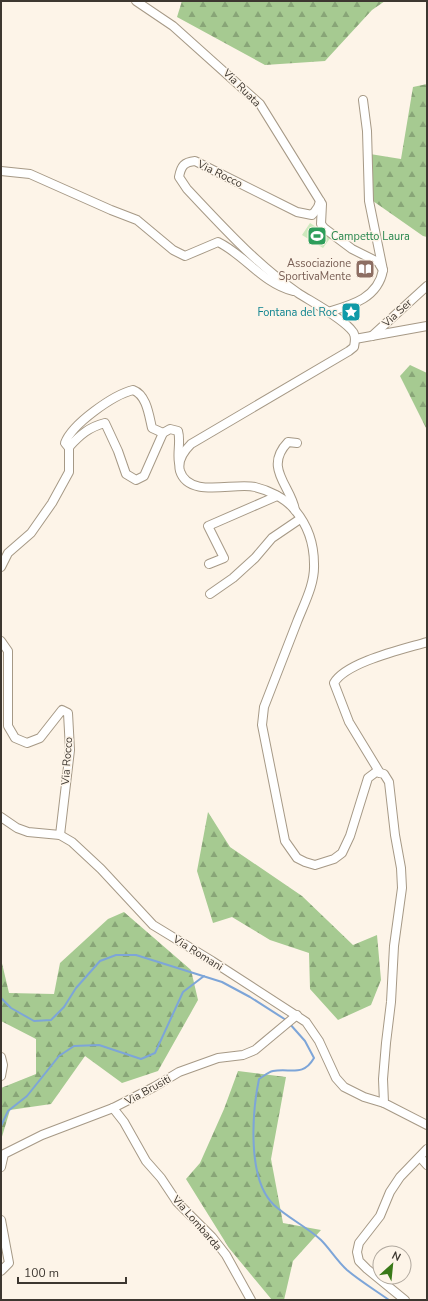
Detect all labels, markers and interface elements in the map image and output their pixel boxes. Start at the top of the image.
street label: Via Ruata [219,65,264,110]
street label: Via Rocco [194,156,245,191]
sports icon: Campetto Laura [306,225,328,247]
place label: Campetto Laura [331,229,410,244]
place label: Associazione SportivaMente [279,256,351,284]
library icon: Associazione SportivaMente [354,258,376,280]
street label: Via Ser [378,295,415,331]
place icon: Fontana del Roc [340,301,362,323]
place label: Fontana del Roc [257,305,337,320]
street label: Via Rocco [58,736,76,787]
street label: Via Romani [169,931,226,974]
street label: Via Brusiti [121,1071,174,1109]
street label: Via Lombarda [168,1191,225,1254]
north arrow [372,1245,412,1285]
text: N [389,1248,403,1265]
scale bar [18,1259,126,1285]
text: 100 m [24,1265,59,1281]

